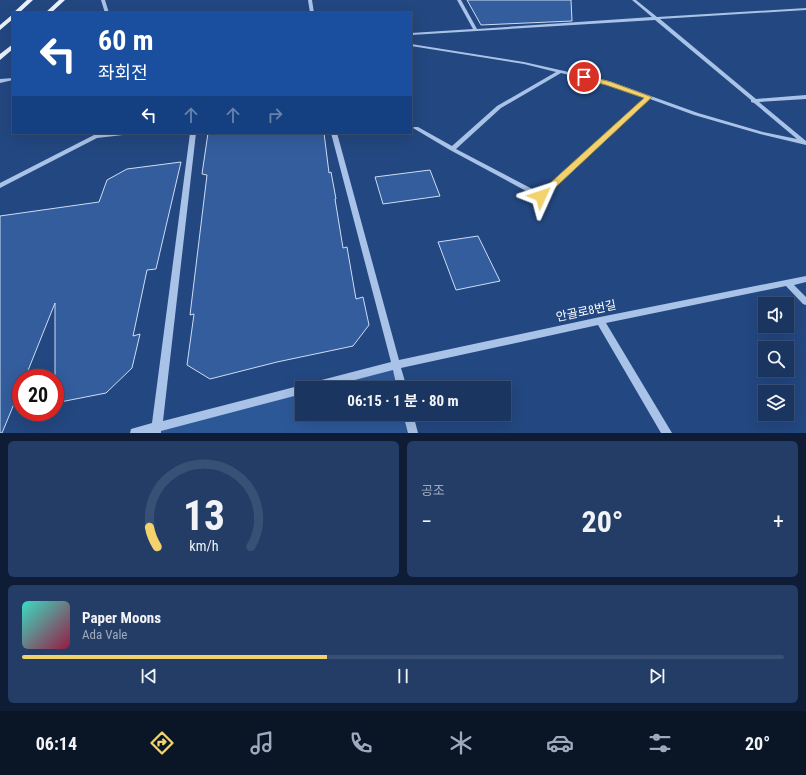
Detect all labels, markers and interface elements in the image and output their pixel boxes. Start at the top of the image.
text: 60 m [98,24,154,57]
icon: left [32,28,84,80]
pin [567,60,601,94]
text: 좌회전 [98,62,148,83]
icon: arrive [573,66,595,88]
icon: left [138,104,160,126]
icon: ahead [180,104,202,126]
icon: ahead [222,104,244,126]
icon: right [264,104,286,126]
position arrow [520,175,562,217]
map controls [758,297,794,421]
button: sound [758,297,794,333]
street label: 안골로8번길 [555,298,617,324]
button: search [758,341,794,377]
speed limit sign: 20 [12,369,64,421]
button: layers [758,385,794,421]
text: 06:15 · 1 분 · 80 m [347,392,459,410]
text: 공조 [421,483,445,498]
text: 13 [182,491,225,540]
text: 20° [582,504,624,539]
text: − [421,509,432,534]
text: + [773,509,784,534]
text: km/h [189,538,218,554]
text: Paper Moons [82,609,161,627]
text: Ada Vale [82,627,127,642]
icon: previous [138,665,160,687]
icon: pause [392,665,414,687]
icon: next [646,665,668,687]
icon: directions [148,729,176,757]
icon: music [248,729,276,757]
icon: phone [347,729,375,757]
icon: climate [447,729,475,757]
icon: car [546,729,574,757]
icon: filters [646,729,674,757]
text: 06:14 [36,733,77,754]
text: 20° [745,733,770,754]

